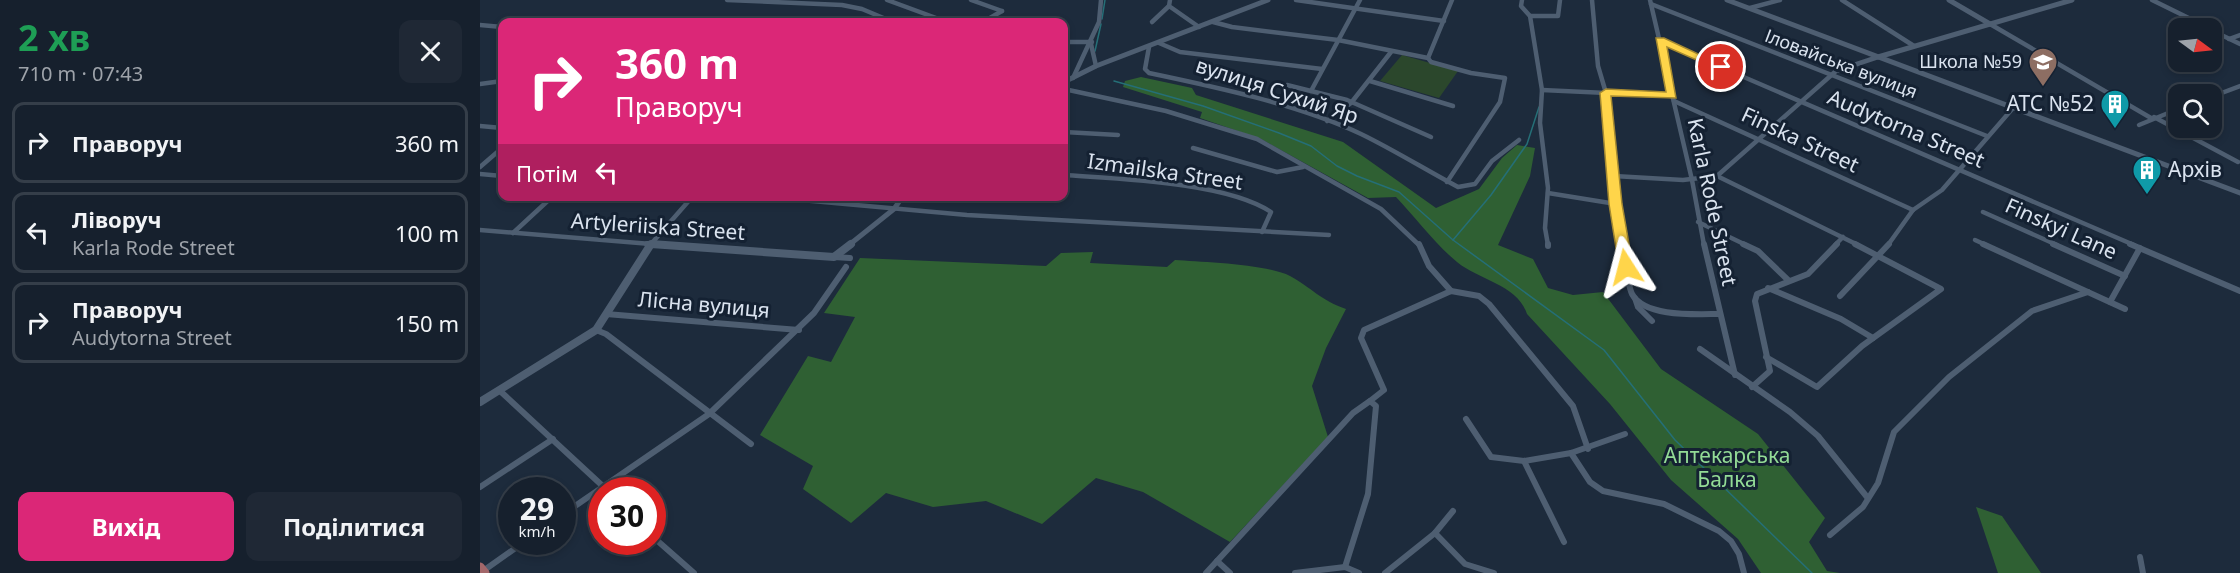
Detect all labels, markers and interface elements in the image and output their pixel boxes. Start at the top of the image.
text: 2 хв [18,13,90,62]
north arrow [2168,18,2222,72]
map controls [2168,18,2222,138]
button: close [399,20,462,83]
street label: Іловайська вулиця [1762,23,1921,103]
text: 360 m [615,34,739,91]
pin [1695,41,1746,92]
icon: right [516,42,594,120]
school or university icon: Школа №59 [2027,46,2059,88]
place label: Школа №59 [1919,49,2022,73]
icon: arrive [1704,50,1737,83]
street label: вулиця Сухий Яр [1192,51,1362,130]
text: 710 m · 07:43 [18,60,143,87]
street label: Audytorna Street [1824,82,1989,174]
button: search [2168,84,2222,138]
text: Праворуч [615,88,743,125]
building icon: АТС №52 [2099,88,2131,130]
place label: АТС №52 [2006,89,2094,117]
street label: Finska Street [1737,100,1864,179]
street label: Karla Rode Street [1682,115,1745,289]
icon: right [21,126,54,159]
text: Праворуч [72,128,183,158]
text: 360 m [395,128,459,158]
street label: Izmailska Street [1086,146,1245,196]
building icon: Архів [2131,154,2163,196]
place label: Архів [2168,155,2222,183]
icon: left [590,156,623,189]
text: Потім [516,158,578,188]
street label: Finskyi Lane [2001,191,2122,265]
text: Ліворуч [72,204,162,234]
street label: Artyleriiska Street [570,206,746,246]
icon: left [21,216,54,249]
text: 100 m [395,218,459,248]
text: Karla Rode Street [72,234,235,261]
position arrow [1594,235,1658,299]
street label: Лісна вулиця [637,284,771,324]
text: Праворуч [72,294,183,324]
icon: right [21,306,54,339]
text: 150 m [395,308,459,338]
text: Audytorna Street [72,324,232,351]
park label: Аптекарська Балка [1664,441,1790,493]
speed limit sign: 30 [588,477,666,555]
text: 29 [520,488,554,529]
button: Вихід [18,492,234,561]
button: Поділитися [246,492,462,561]
text: km/h [519,521,555,541]

